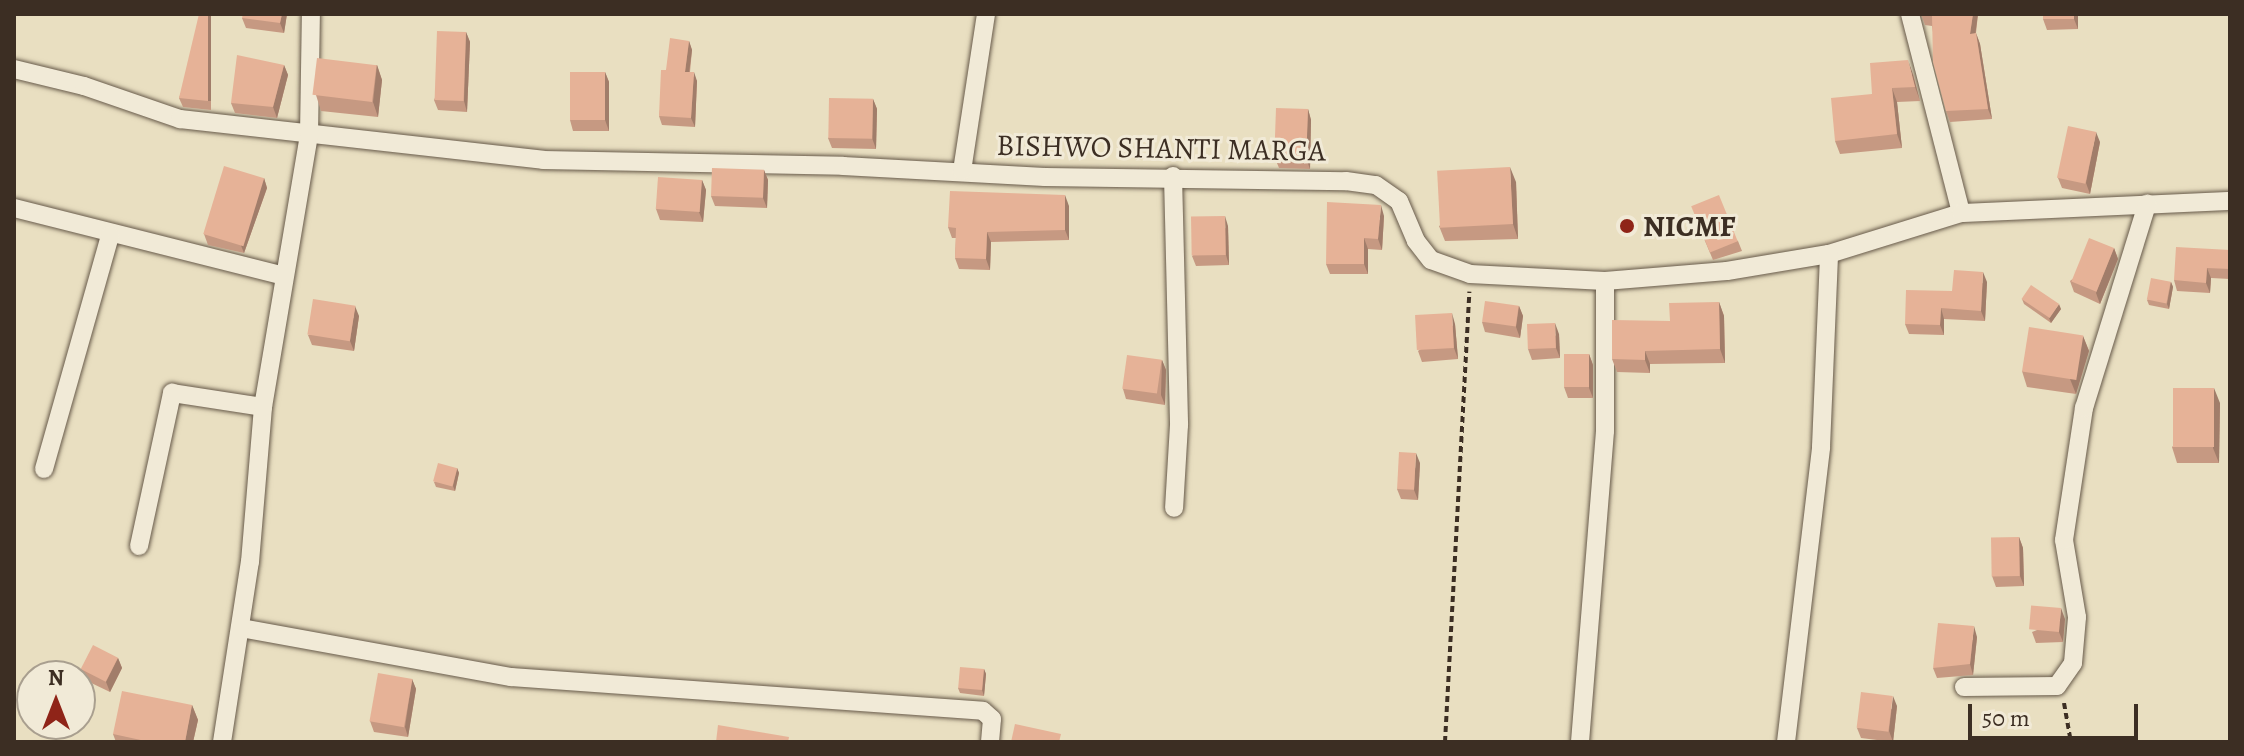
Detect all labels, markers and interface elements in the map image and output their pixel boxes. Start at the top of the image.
street label: BISHWO SHANTI MARGA [996,127,1326,169]
place label: NICMF [1643,208,1735,244]
marker: NICMF [1618,217,1636,235]
north arrow [16,660,96,740]
text: N [48,663,64,693]
scale bar [1972,688,2142,738]
text: 50 m [1982,702,2030,734]

